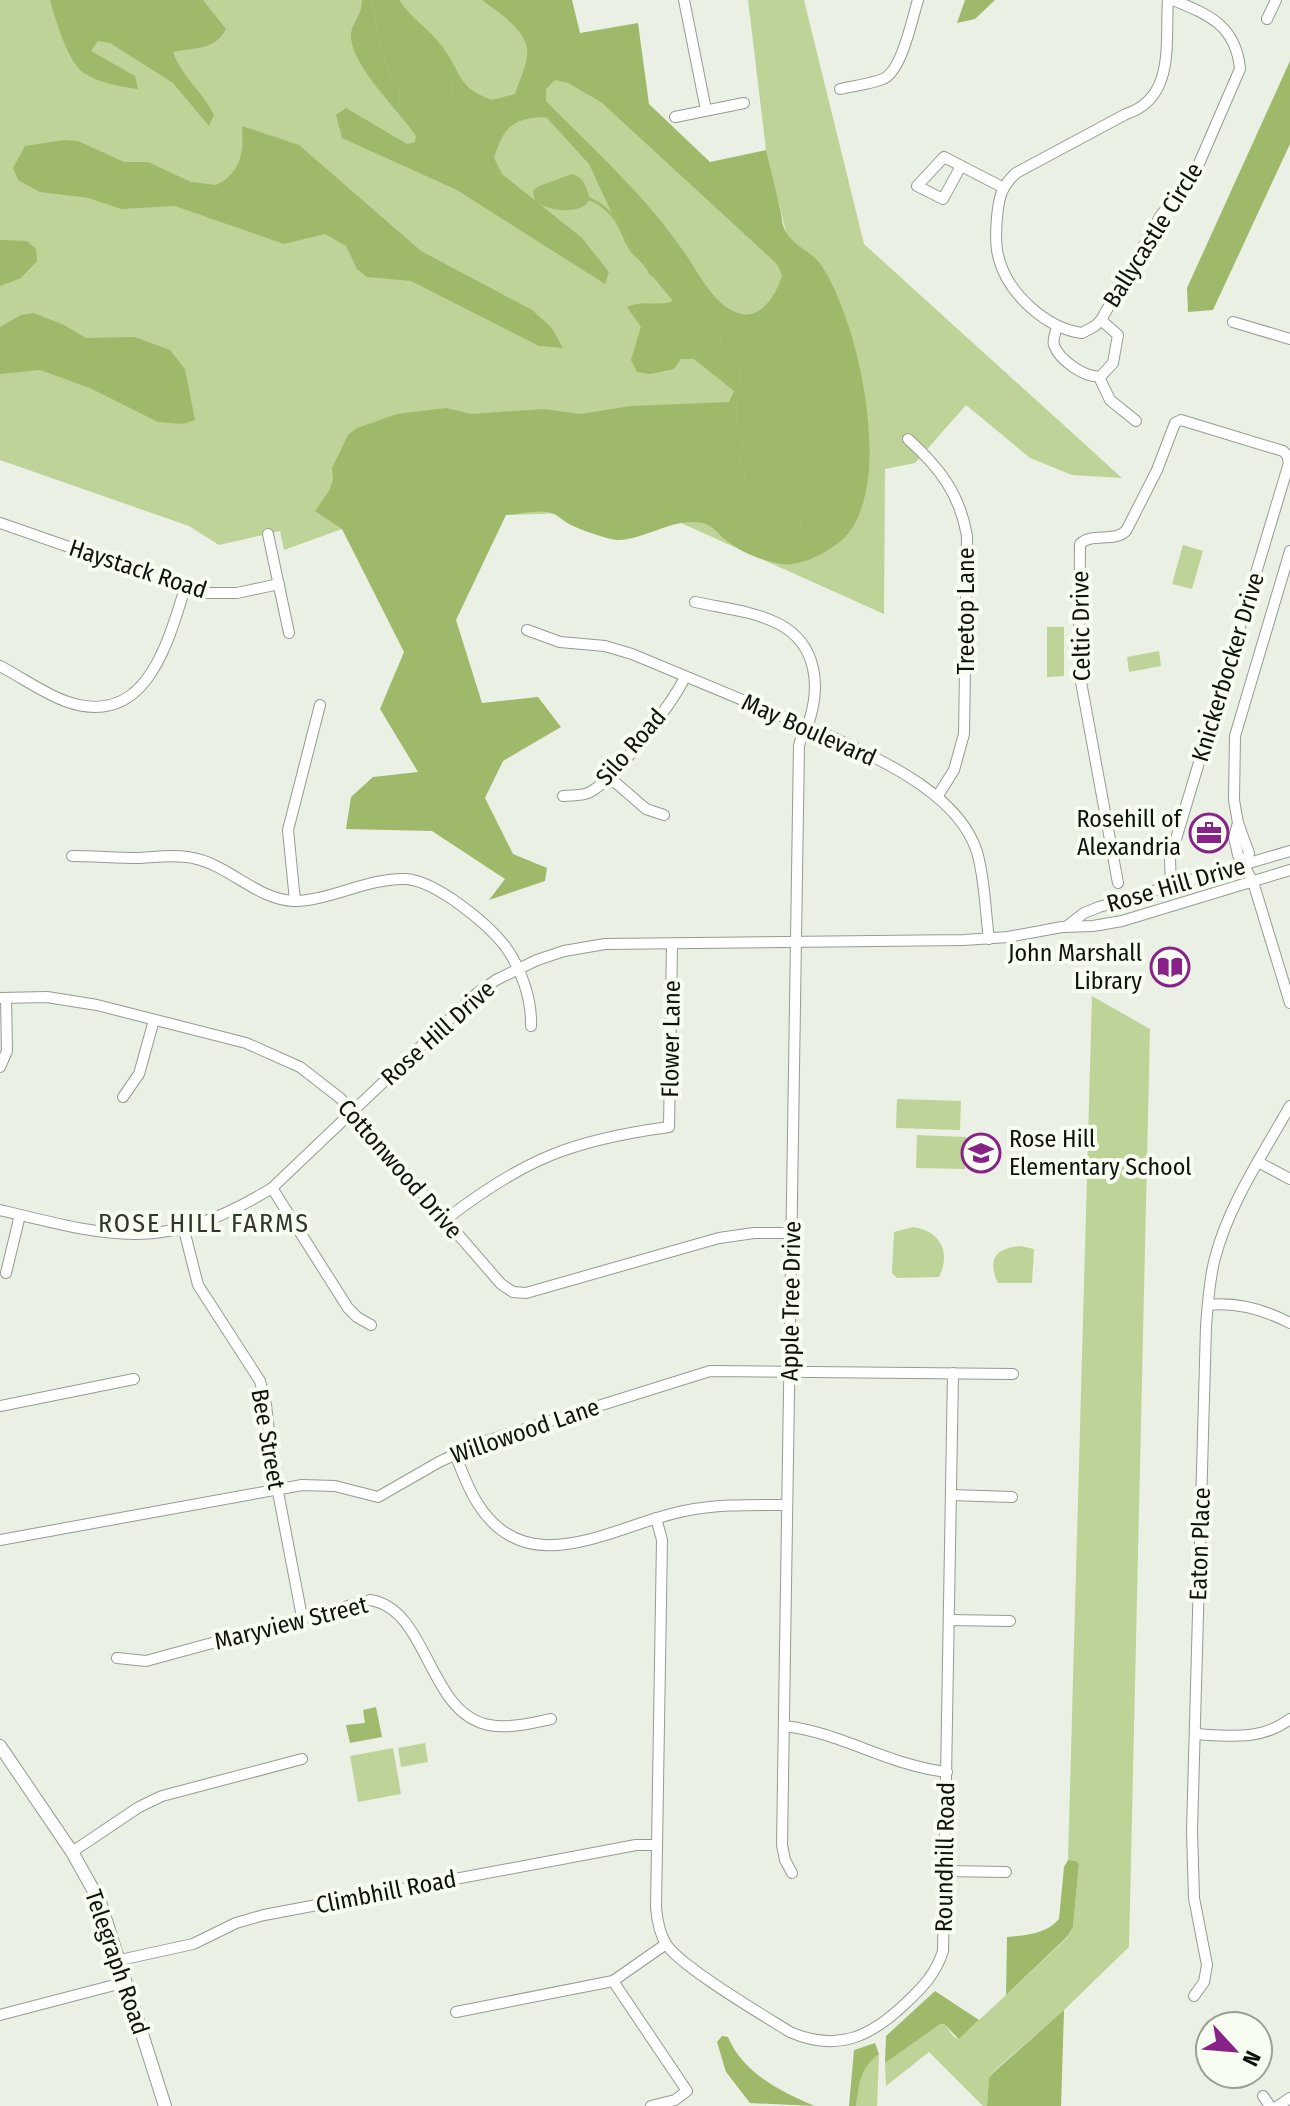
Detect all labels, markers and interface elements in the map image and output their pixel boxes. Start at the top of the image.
street label: Ballycastle Circle [1097,158,1209,312]
street label: Haystack Road [66,534,210,604]
street label: Treetop Lane [952,547,980,675]
street label: Knickerbocker Drive [1186,569,1270,765]
street label: Celtic Drive [1066,570,1096,682]
street label: May Boulevard [738,688,880,772]
street label: Silo Road [590,703,672,791]
place label: Rosehill of Alexandria [1077,805,1183,861]
office icon: Rosehill of Alexandria [1188,812,1230,854]
street label: Rose Hill Drive [1104,852,1248,918]
place label: John Marshall Library [1008,939,1142,995]
library icon: John Marshall Library [1149,946,1191,988]
street label: Rose Hill Drive [376,975,500,1091]
street label: Flower Lane [656,980,686,1098]
street label: Cottonwood Drive [332,1094,468,1244]
place label: Rose Hill Elementary School [1009,1125,1192,1181]
school or university icon: Rose Hill Elementary School [960,1132,1002,1174]
district label: ROSE HILL FARMS [98,1208,310,1239]
street label: Apple Tree Drive [776,1221,806,1381]
street label: Bee Street [245,1387,291,1492]
street label: Willowood Lane [447,1392,603,1470]
street label: Eaton Place [1184,1487,1216,1601]
street label: Maryview Street [212,1590,371,1656]
street label: Roundhill Road [930,1782,960,1932]
street label: Climbhill Road [313,1865,459,1919]
street label: Telegraph Road [79,1886,155,2038]
north arrow [1194,2010,1274,2090]
text: N [1237,2047,1267,2070]

